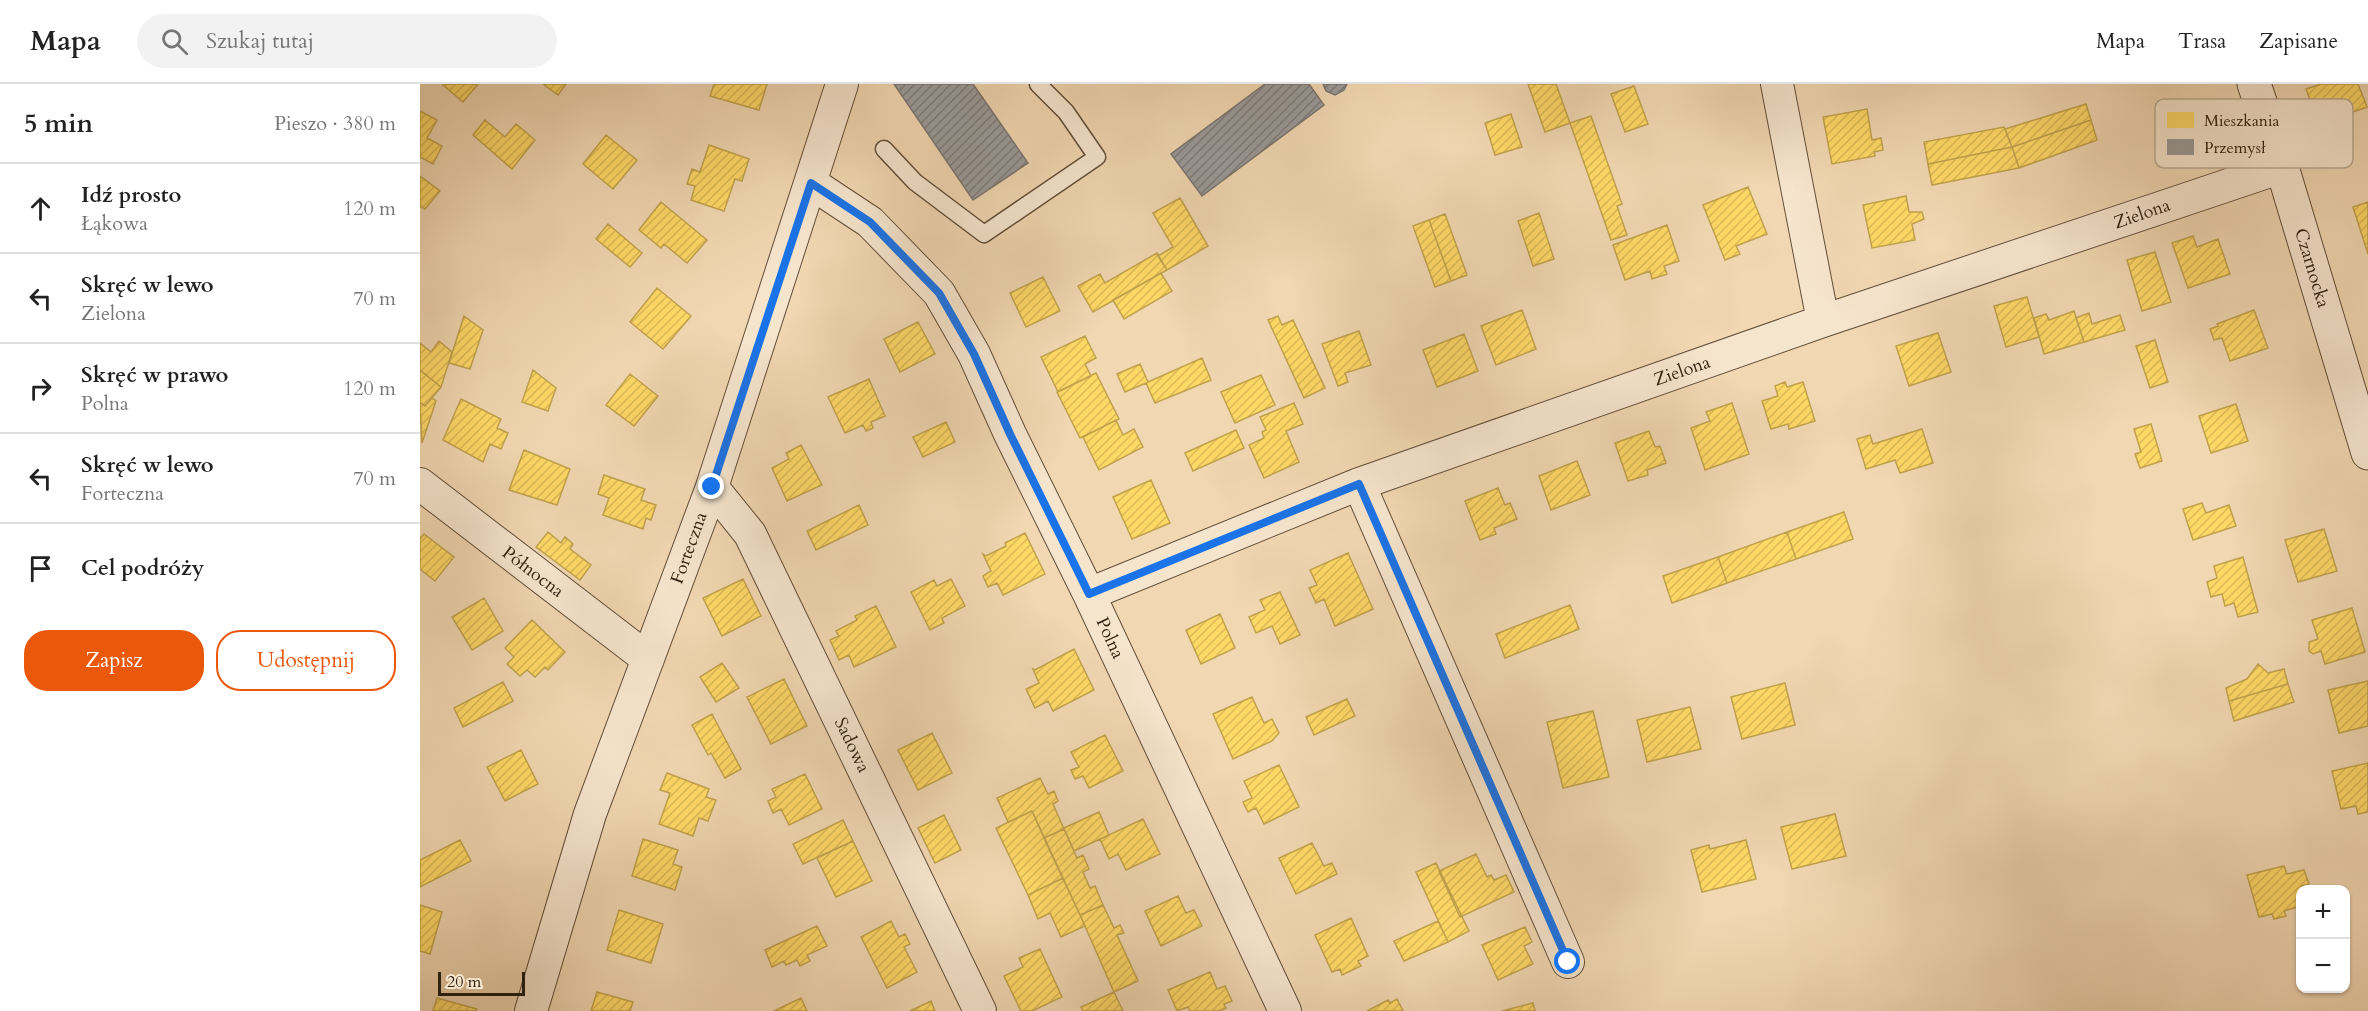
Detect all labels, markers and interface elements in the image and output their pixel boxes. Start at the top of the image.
search box [137,14,557,68]
text: Mapa [30,22,101,60]
icon: search [158,25,191,58]
text: Szukaj tutaj [206,26,314,56]
text: Mapa [2096,27,2145,56]
text: Trasa [2178,27,2226,56]
text: Zapisane [2259,27,2338,56]
legend [2155,99,2353,168]
text: 5 min [24,106,93,141]
text: Pieszo · 380 m [274,110,396,137]
text: Mieszkania [2204,110,2279,132]
text: Przemysł [2204,137,2266,159]
text: Idź prosto [81,180,181,210]
icon: ahead [24,192,57,225]
street label: Zielona [2110,193,2174,235]
text: 120 m [343,195,396,222]
text: Łąkowa [81,210,148,237]
street label: Czarnocka [2288,225,2336,311]
text: Skręć w lewo [81,270,214,300]
icon: left [24,282,57,315]
text: 70 m [353,285,396,312]
text: Zielona [81,300,146,327]
street label: Zielona [1650,350,1714,392]
text: Skręć w prawo [81,360,228,390]
icon: right [24,372,57,405]
text: 120 m [343,375,396,402]
text: Polna [81,390,129,417]
text: Skręć w lewo [81,450,214,480]
icon: left [24,462,57,495]
text: 70 m [353,465,396,492]
route end [698,473,724,499]
text: Forteczna [81,480,164,507]
street label: Forteczna [664,508,714,587]
street label: Północna [497,540,569,604]
icon: arrive [24,552,57,585]
text: Cel podróży [81,553,204,583]
street label: Polna [1090,613,1130,663]
button: Zapisz [24,630,204,691]
button: Udostępnij [216,630,396,691]
street label: Sadowa [828,713,876,777]
map controls [2296,885,2350,993]
button: + [2296,885,2350,939]
button: − [2296,939,2350,993]
route start [1554,948,1580,974]
scale bar [438,969,525,996]
text: 20 m [447,971,481,993]

